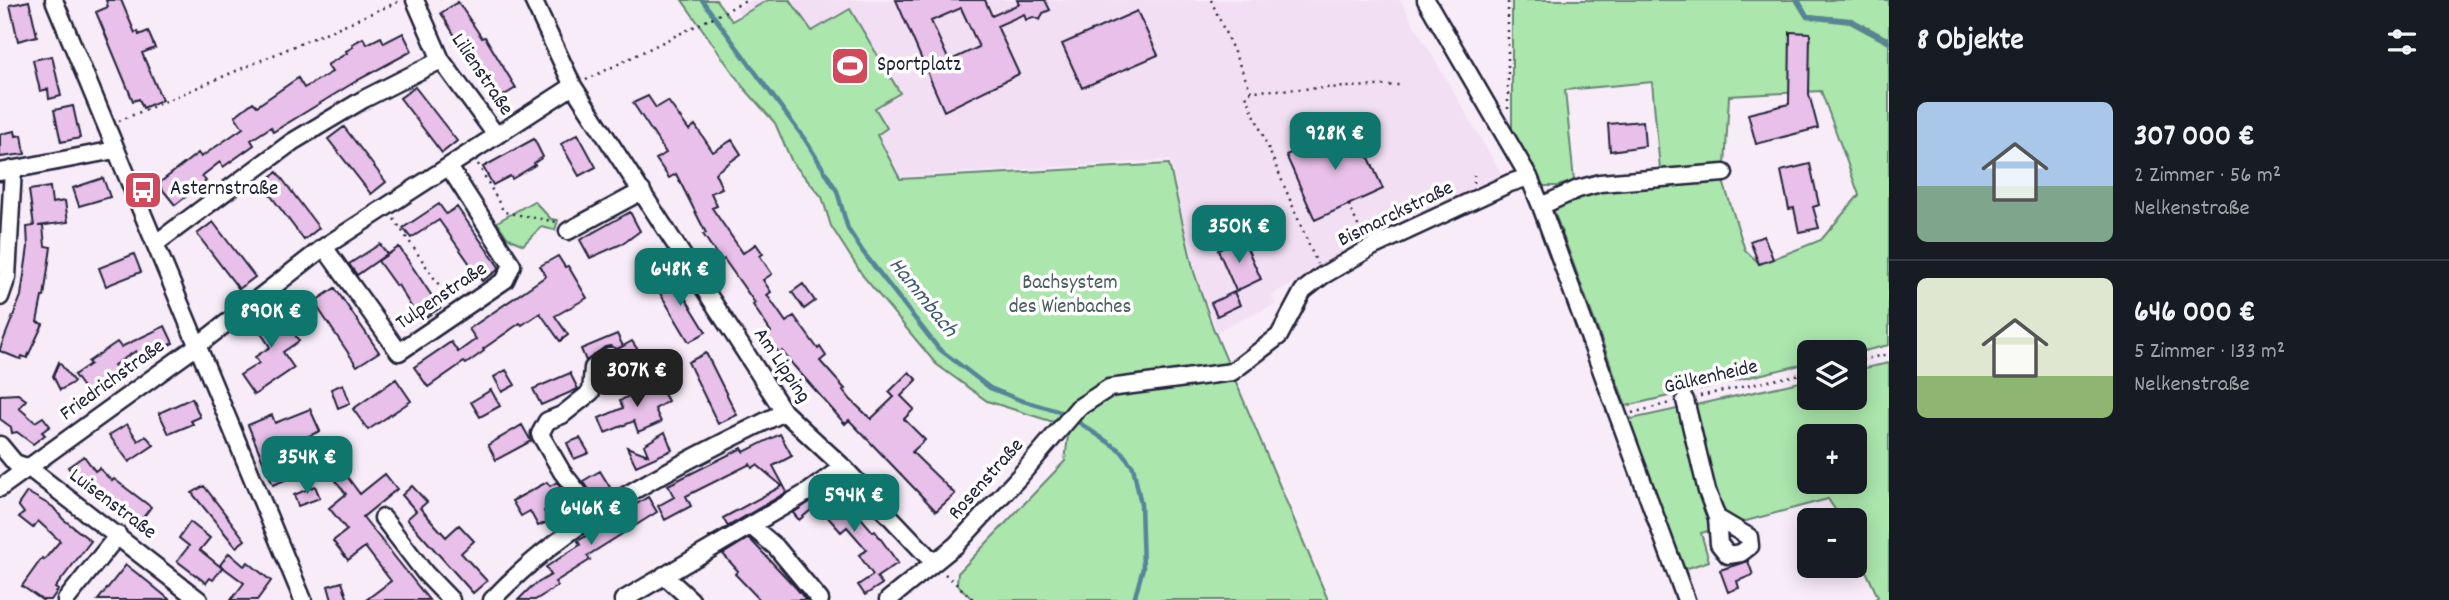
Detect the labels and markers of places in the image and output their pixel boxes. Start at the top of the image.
sports icon: Sportplatz [829,45,871,87]
place label: Sportplatz [877,51,961,81]
pin: 928K € [1278,113,1392,172]
bus stop icon: Asternstraße [122,169,164,211]
place label: Asternstraße [170,175,278,205]
pin: 350K € [1182,205,1296,265]
pin: 648K € [623,248,737,308]
pin: 890K € [214,290,328,350]
pin: 307K € [580,350,694,409]
pin: 354K € [250,436,364,496]
pin: 594K € [797,475,911,534]
pin: 646K € [534,488,648,547]

